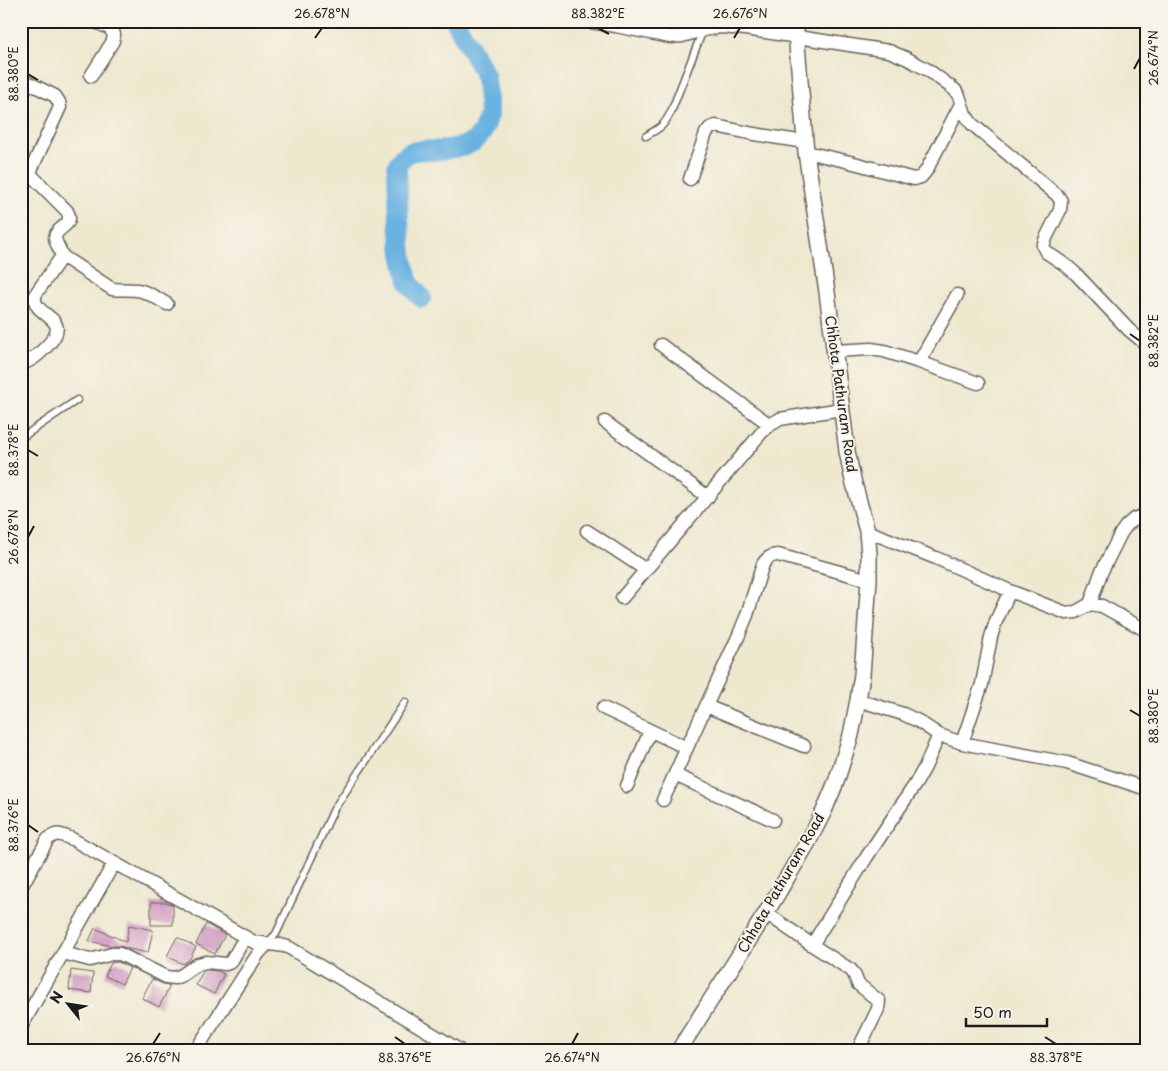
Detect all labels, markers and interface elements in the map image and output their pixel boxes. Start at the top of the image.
text: 26.678°N [294,4,350,22]
text: 88.382°E [571,4,625,22]
text: 26.676°N [712,4,768,22]
text: 26.674°N [1144,30,1162,86]
text: 88.380°E [4,46,22,102]
street label: Chhota Pathuram Road [820,314,863,474]
text: 88.382°E [1144,314,1162,368]
text: 88.378°E [4,423,22,477]
text: 26.678°N [4,509,22,565]
text: 88.380°E [1144,688,1162,744]
text: 88.376°E [4,798,22,852]
street label: Chhota Pathuram Road [732,809,829,957]
north arrow [42,978,92,1028]
text: N [44,987,68,1007]
scale bar [966,996,1047,1028]
text: 50 m [973,1000,1012,1023]
text: 26.676°N [125,1048,181,1066]
text: 88.376°E [378,1048,432,1066]
text: 26.674°N [544,1048,600,1066]
text: 88.378°E [1029,1048,1083,1066]

